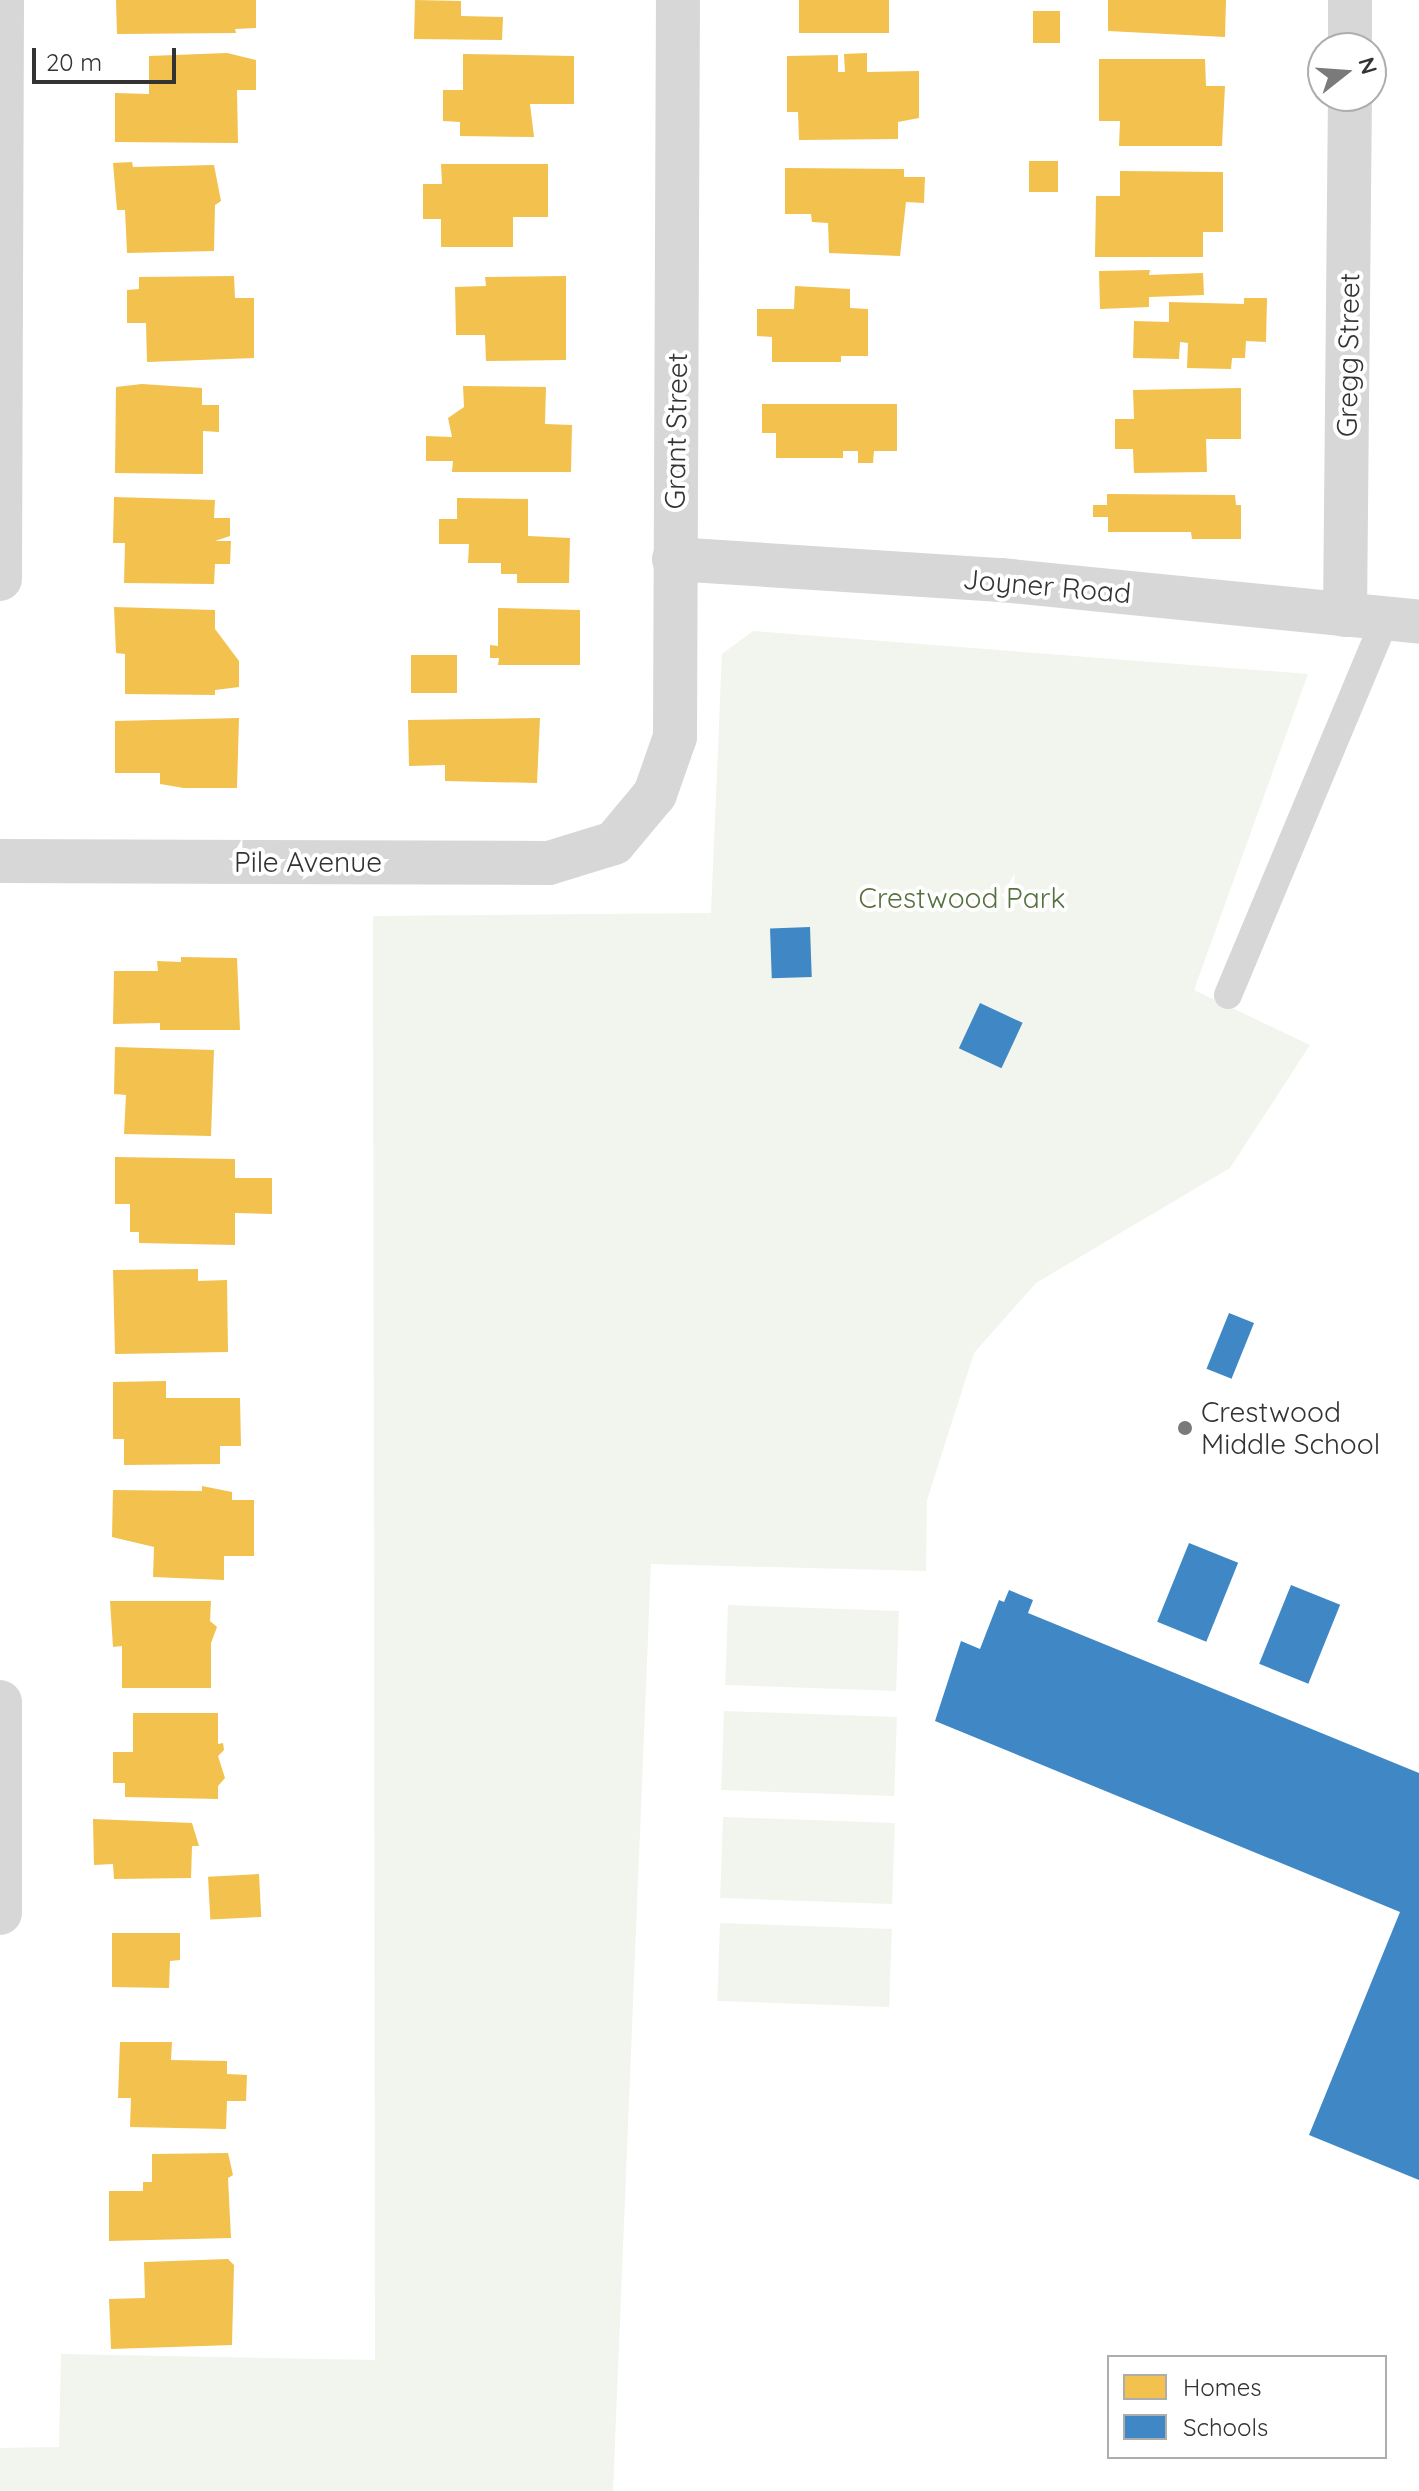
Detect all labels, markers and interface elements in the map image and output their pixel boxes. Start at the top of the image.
scale bar [36,32,180,82]
north arrow [1307,32,1387,112]
text: 20 m [46,47,102,77]
text: N [1352,54,1384,77]
street label: Gregg Street [1330,273,1366,437]
street label: Grant Street [658,352,694,510]
street label: Joyner Road [961,562,1133,610]
street label: Pile Avenue [234,845,382,879]
park label: Crestwood Park [859,881,1065,915]
place label: Crestwood Middle School [1201,1395,1380,1461]
marker: Crestwood Middle School [1176,1419,1194,1437]
legend [1107,2355,1387,2459]
text: Homes [1183,2372,1261,2402]
text: Schools [1183,2412,1268,2442]

